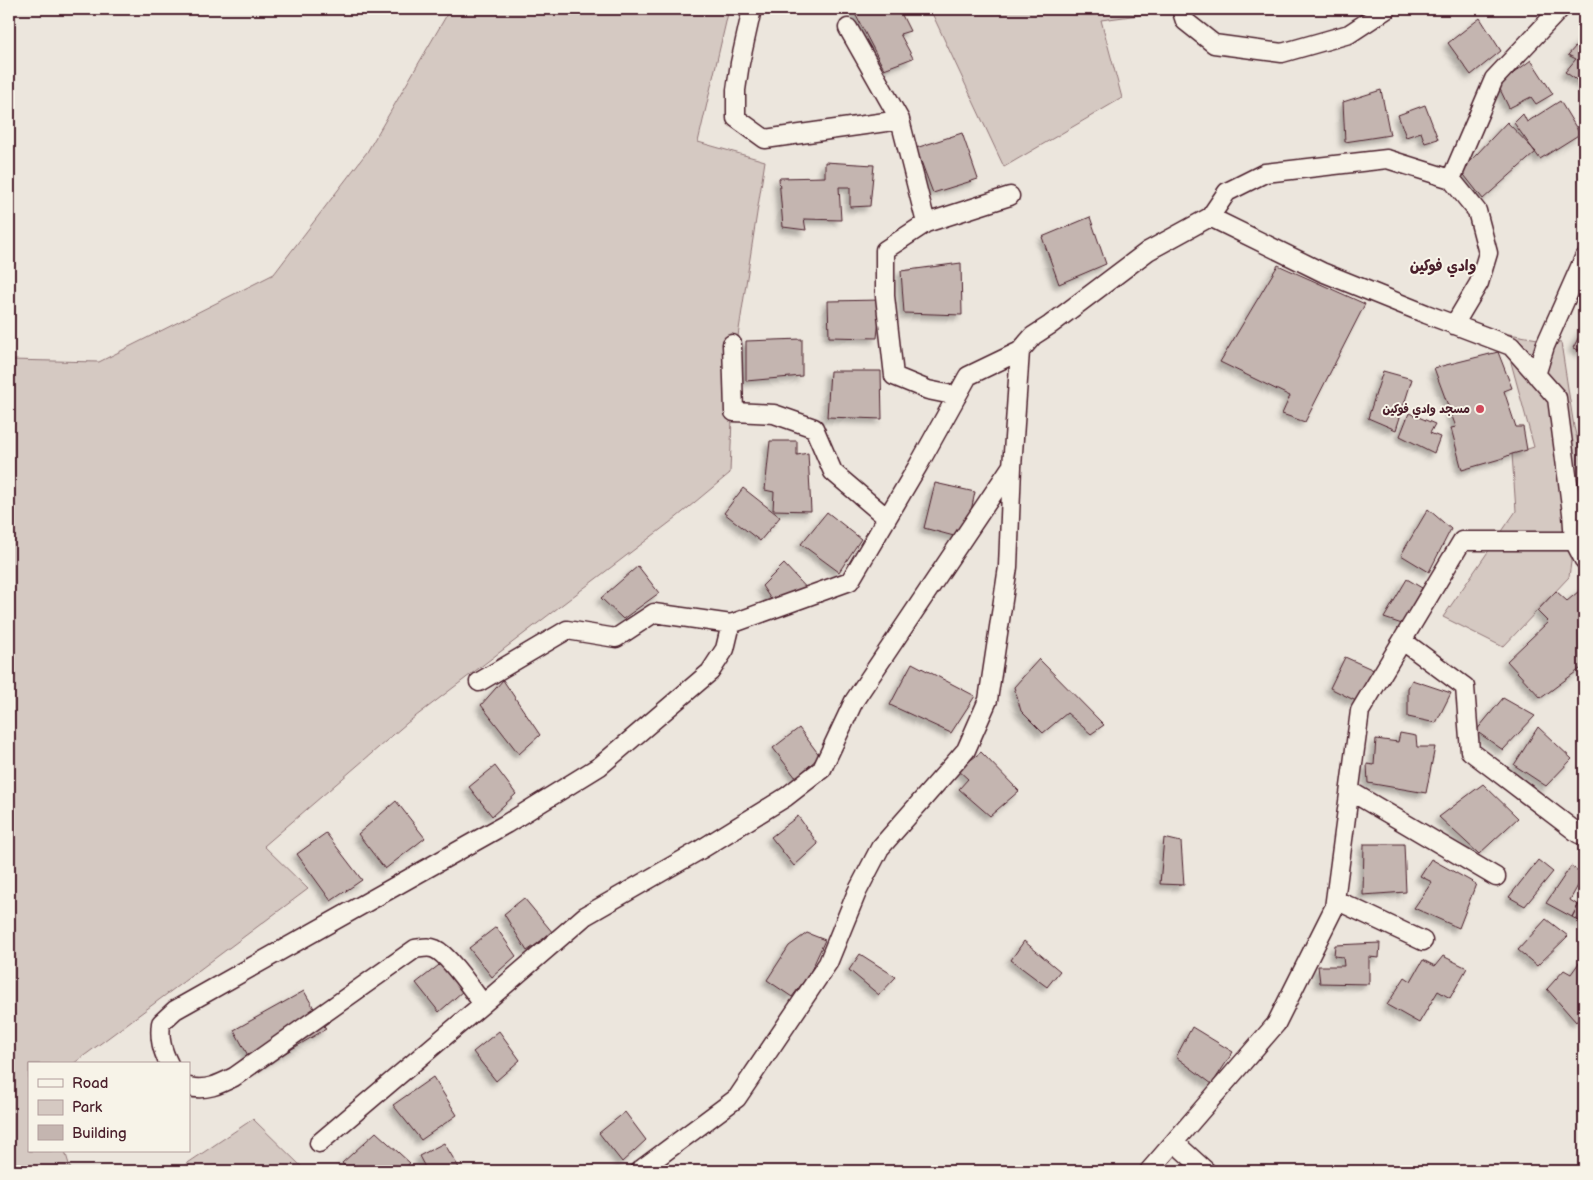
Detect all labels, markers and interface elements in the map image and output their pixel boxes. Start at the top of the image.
district label: وادي فوكين [1410,257,1476,278]
place label: مسجد وادي فوكين [1383,402,1470,418]
marker: مسجد وادي فوكين [1474,403,1486,415]
legend [28,1062,190,1152]
text: Road [72,1074,108,1093]
text: Park [72,1098,103,1117]
text: Building [72,1124,127,1143]

